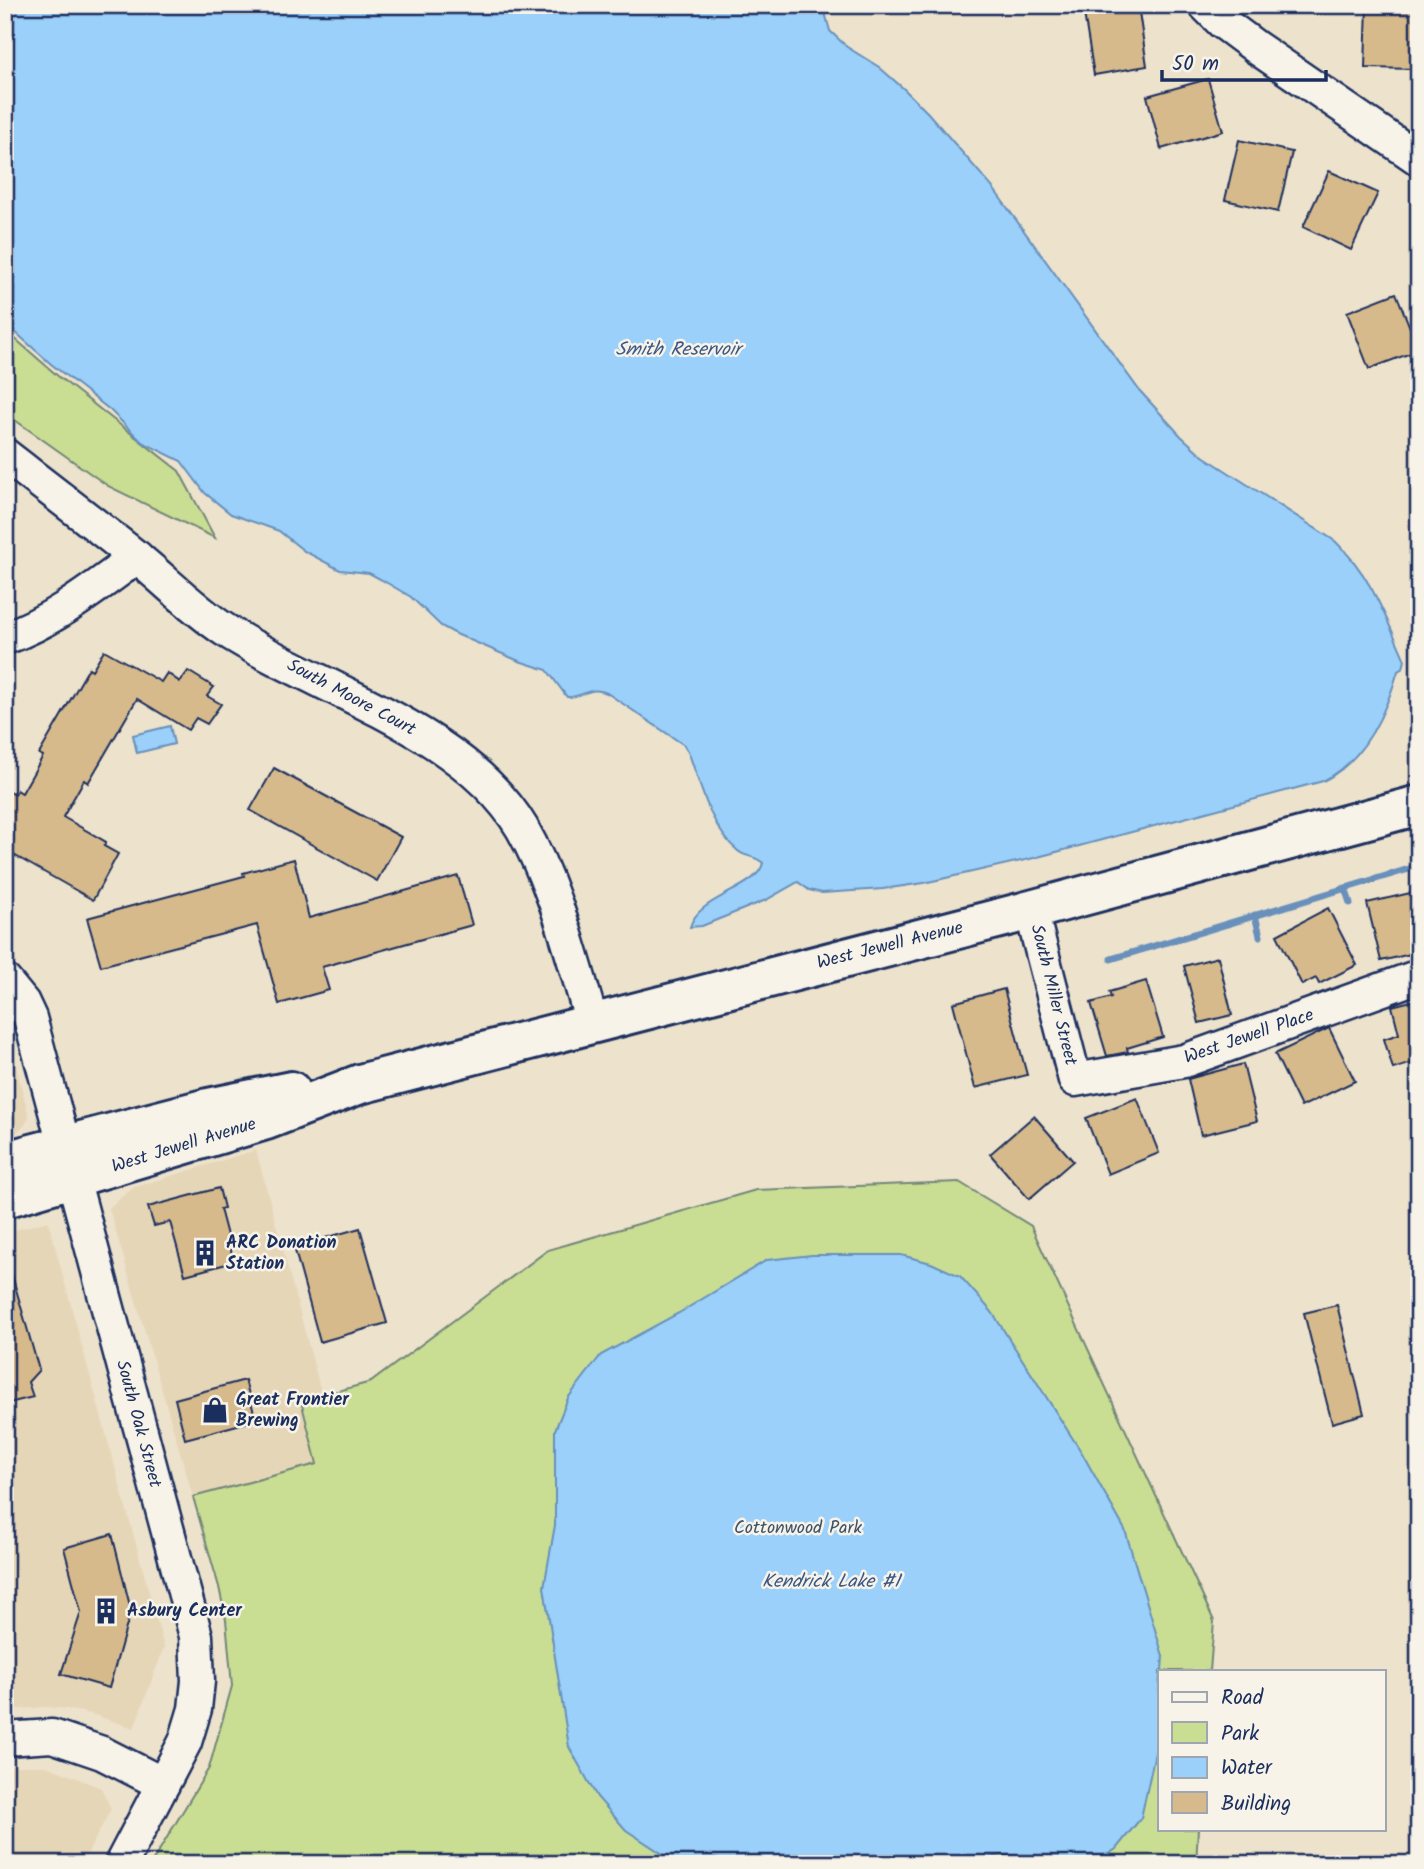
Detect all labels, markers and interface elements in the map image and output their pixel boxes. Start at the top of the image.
scale bar [1162,38,1326,82]
text: 50 m [1172,48,1219,81]
water label: Smith Reservoir [616,335,744,365]
street label: South Moore Court [281,652,422,745]
street label: West Jewell Avenue [814,914,966,978]
street label: South Miller Street [1021,921,1085,1070]
street label: West Jewell Place [1180,1001,1318,1073]
street label: West Jewell Avenue [108,1110,260,1182]
place label: ARC Donation Station [226,1229,337,1279]
building icon: ARC Donation Station [190,1238,220,1268]
street label: South Oak Street [107,1357,169,1492]
place label: Great Frontier Brewing [236,1386,350,1436]
shop icon: Great Frontier Brewing [200,1395,230,1425]
park label: Cottonwood Park [734,1514,862,1543]
water label: Kendrick Lake #1 [762,1567,903,1597]
building icon: Asbury Center [91,1596,121,1626]
place label: Asbury Center [127,1597,243,1626]
legend [1158,1670,1386,1830]
text: Road [1221,1682,1264,1715]
text: Park [1221,1718,1259,1751]
text: Water [1221,1752,1273,1785]
text: Building [1221,1788,1291,1821]

